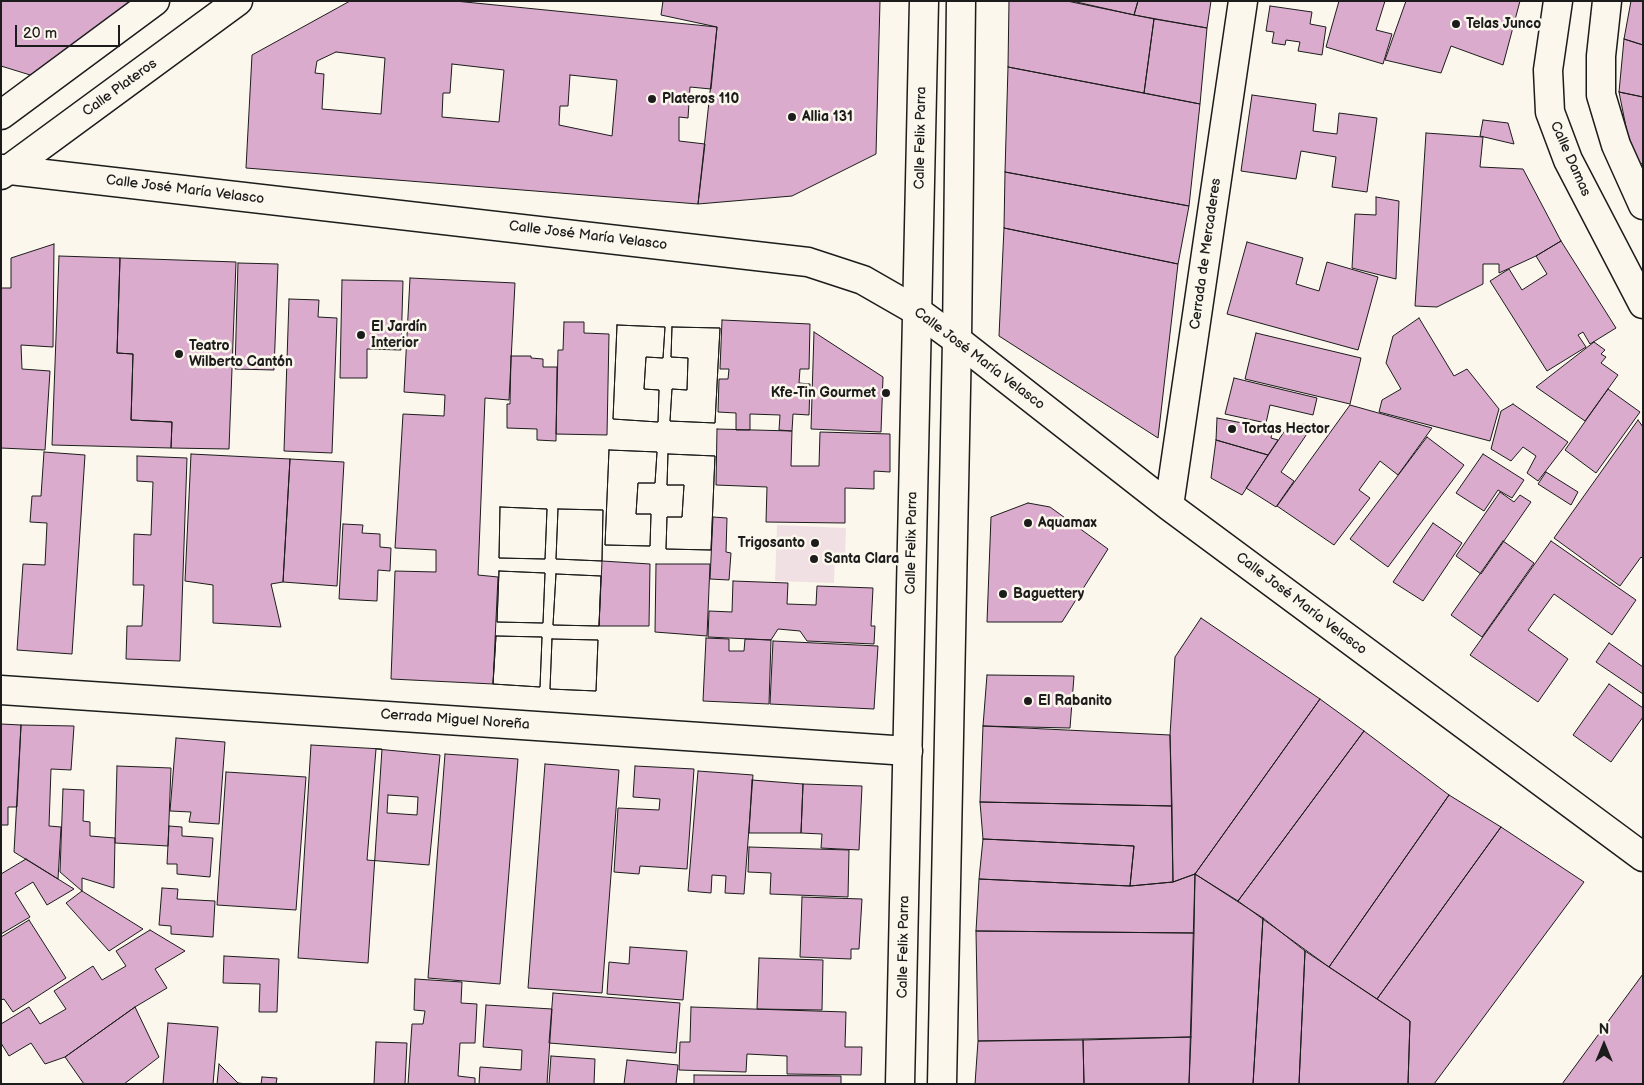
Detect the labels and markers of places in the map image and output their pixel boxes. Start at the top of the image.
place label: Telas Junco [1466,16,1541,32]
marker: Telas Junco [1450,18,1462,30]
place label: Plateros 110 [662,91,739,107]
marker: Plateros 110 [646,93,658,105]
place label: Allia 131 [802,109,853,125]
marker: Allia 131 [786,111,798,123]
place label: El Jardín Interior [371,319,427,352]
marker: El Jardín Interior [355,329,367,341]
place label: Teatro Wilberto Cantón [189,338,293,371]
marker: Teatro Wilberto Cantón [173,348,185,360]
place label: Kfe-Tin Gourmet [771,385,876,401]
marker: Kfe-Tin Gourmet [880,387,892,399]
place label: Tortas Hector [1242,421,1329,437]
marker: Tortas Hector [1226,423,1238,435]
place label: Aquamax [1038,515,1097,531]
marker: Aquamax [1022,517,1034,529]
place label: Trigosanto [738,535,805,551]
marker: Trigosanto [809,537,821,549]
place label: Santa Clara [824,551,899,567]
marker: Santa Clara [808,553,820,565]
place label: Baguettery [1013,586,1084,602]
marker: Baguettery [997,588,1009,600]
place label: El Rabanito [1038,693,1112,709]
marker: El Rabanito [1022,695,1034,707]

